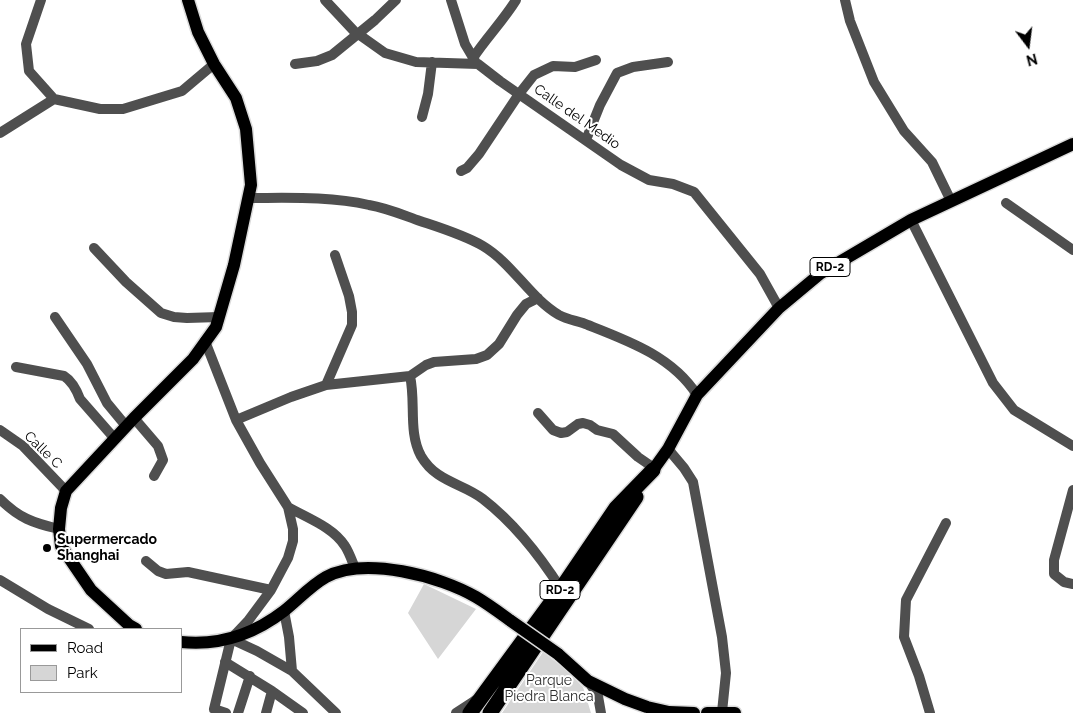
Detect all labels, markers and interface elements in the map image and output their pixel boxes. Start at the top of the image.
north arrow [1003,20,1053,70]
text: N [1025,50,1039,69]
street label: Calle del Medio [531,81,623,153]
road number: RD-2 [810,258,850,276]
street label: Calle C [21,428,65,472]
place label: Supermercado Shanghai [57,532,157,564]
marker: Supermercado Shanghai [41,542,53,554]
road number: RD-2 [540,580,580,600]
legend [20,628,182,693]
text: Road [67,639,103,657]
text: Park [67,664,98,682]
park label: Parque Piedra Blanca [504,673,594,706]

